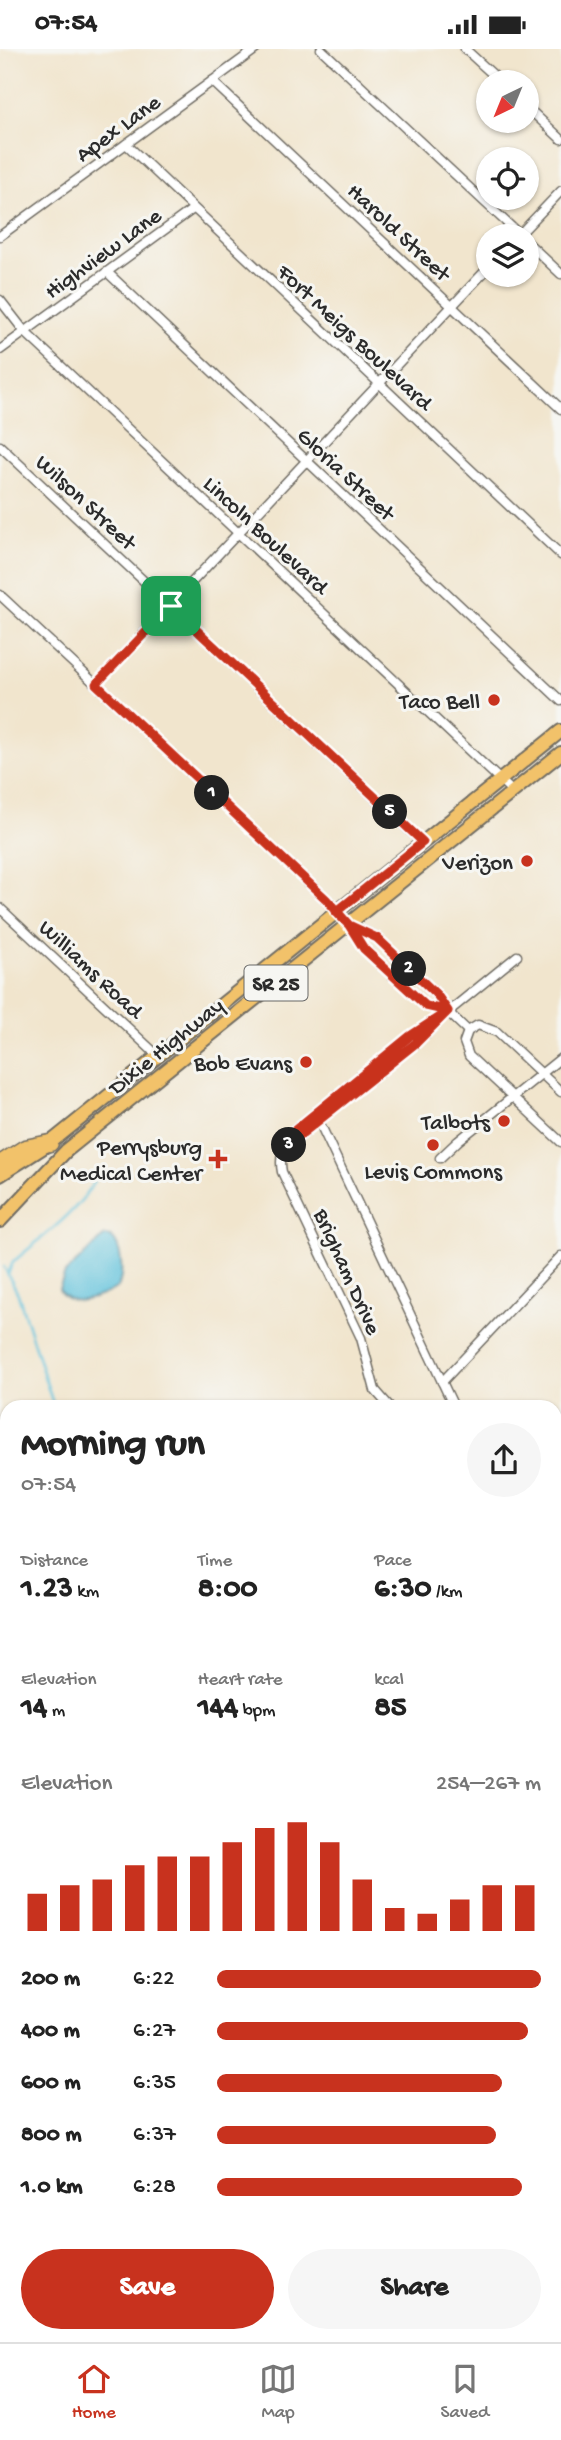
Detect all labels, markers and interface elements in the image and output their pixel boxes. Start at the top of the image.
text: 07:54 [35,9,97,40]
north arrow [476,70,539,133]
map controls [476,70,539,287]
street label: Apex Lane [71,89,168,170]
button: locate [476,147,539,210]
street label: Harold Street [340,179,456,289]
street label: Highview Lane [40,203,169,306]
button: layers [476,224,539,287]
street label: Fort Meigs Boulevard [270,259,438,419]
street label: Gloria Street [290,423,400,529]
street label: Wilson Street [29,450,142,558]
street label: Lincoln Boulevard [196,472,334,603]
pin [141,576,201,636]
icon: arrive [152,587,190,625]
place label: Taco Bell [397,690,480,717]
marker: Taco Bell [486,692,502,708]
pin: 1 [194,775,230,811]
text: 1 [208,781,215,804]
pin: 5 [372,795,408,829]
text: 5 [385,800,395,823]
place label: Verizon [441,851,513,878]
marker: Verizon [519,853,535,869]
street label: Williams Road [32,915,149,1027]
pin: 2 [392,951,426,986]
text: 2 [404,957,413,980]
road number: SR 25 [244,965,308,1000]
street label: Dixie Highway [103,993,230,1103]
place label: Bob Evans [193,1052,293,1079]
marker: Bob Evans [298,1054,314,1070]
place label: Talbots [419,1111,491,1138]
marker: Talbots [496,1113,512,1129]
pin: 3 [272,1127,306,1163]
text: 3 [284,1133,293,1156]
place label: Perrysburg Medical Center [60,1136,204,1189]
marker: Levis Commons [425,1137,441,1153]
marker: Perrysburg Medical Center [208,1149,228,1169]
place label: Levis Commons [364,1160,502,1187]
street label: Brigham Drive [306,1204,386,1341]
button: share [467,1423,541,1497]
text: Morning run [21,1424,205,1468]
text: 07:54 [21,1472,76,1499]
text: Distance [21,1550,88,1573]
text: Time [198,1550,232,1573]
text: Pace [374,1550,412,1573]
text: 1.23 [21,1573,73,1608]
text: 8:00 [198,1573,258,1608]
text: 6:30 [374,1573,432,1608]
text: km [73,1581,99,1604]
text: /km [432,1581,463,1604]
text: Elevation [21,1669,97,1692]
text: Heart rate [198,1669,283,1692]
text: kcal [374,1669,404,1692]
text: 14 [21,1692,47,1727]
text: 144 [198,1692,238,1727]
text: 85 [374,1692,407,1727]
text: m [47,1700,65,1723]
text: bpm [238,1700,276,1723]
text: Elevation [21,1771,112,1798]
text: 254–267 m [436,1771,541,1798]
text: 200 m [21,1966,80,1993]
text: 6:22 [133,1966,174,1993]
text: 400 m [21,2018,80,2045]
text: 6:27 [133,2018,175,2045]
text: 600 m [21,2070,81,2097]
text: 6:35 [133,2070,176,2097]
text: 800 m [21,2122,82,2149]
text: 6:37 [133,2122,176,2149]
text: 1.0 km [21,2174,83,2201]
text: 6:28 [133,2174,176,2201]
button: Save [21,2249,274,2329]
button: Share [288,2249,541,2329]
tab: Home [72,2360,116,2425]
tab: Map [259,2360,297,2425]
tab: Saved [441,2360,489,2425]

